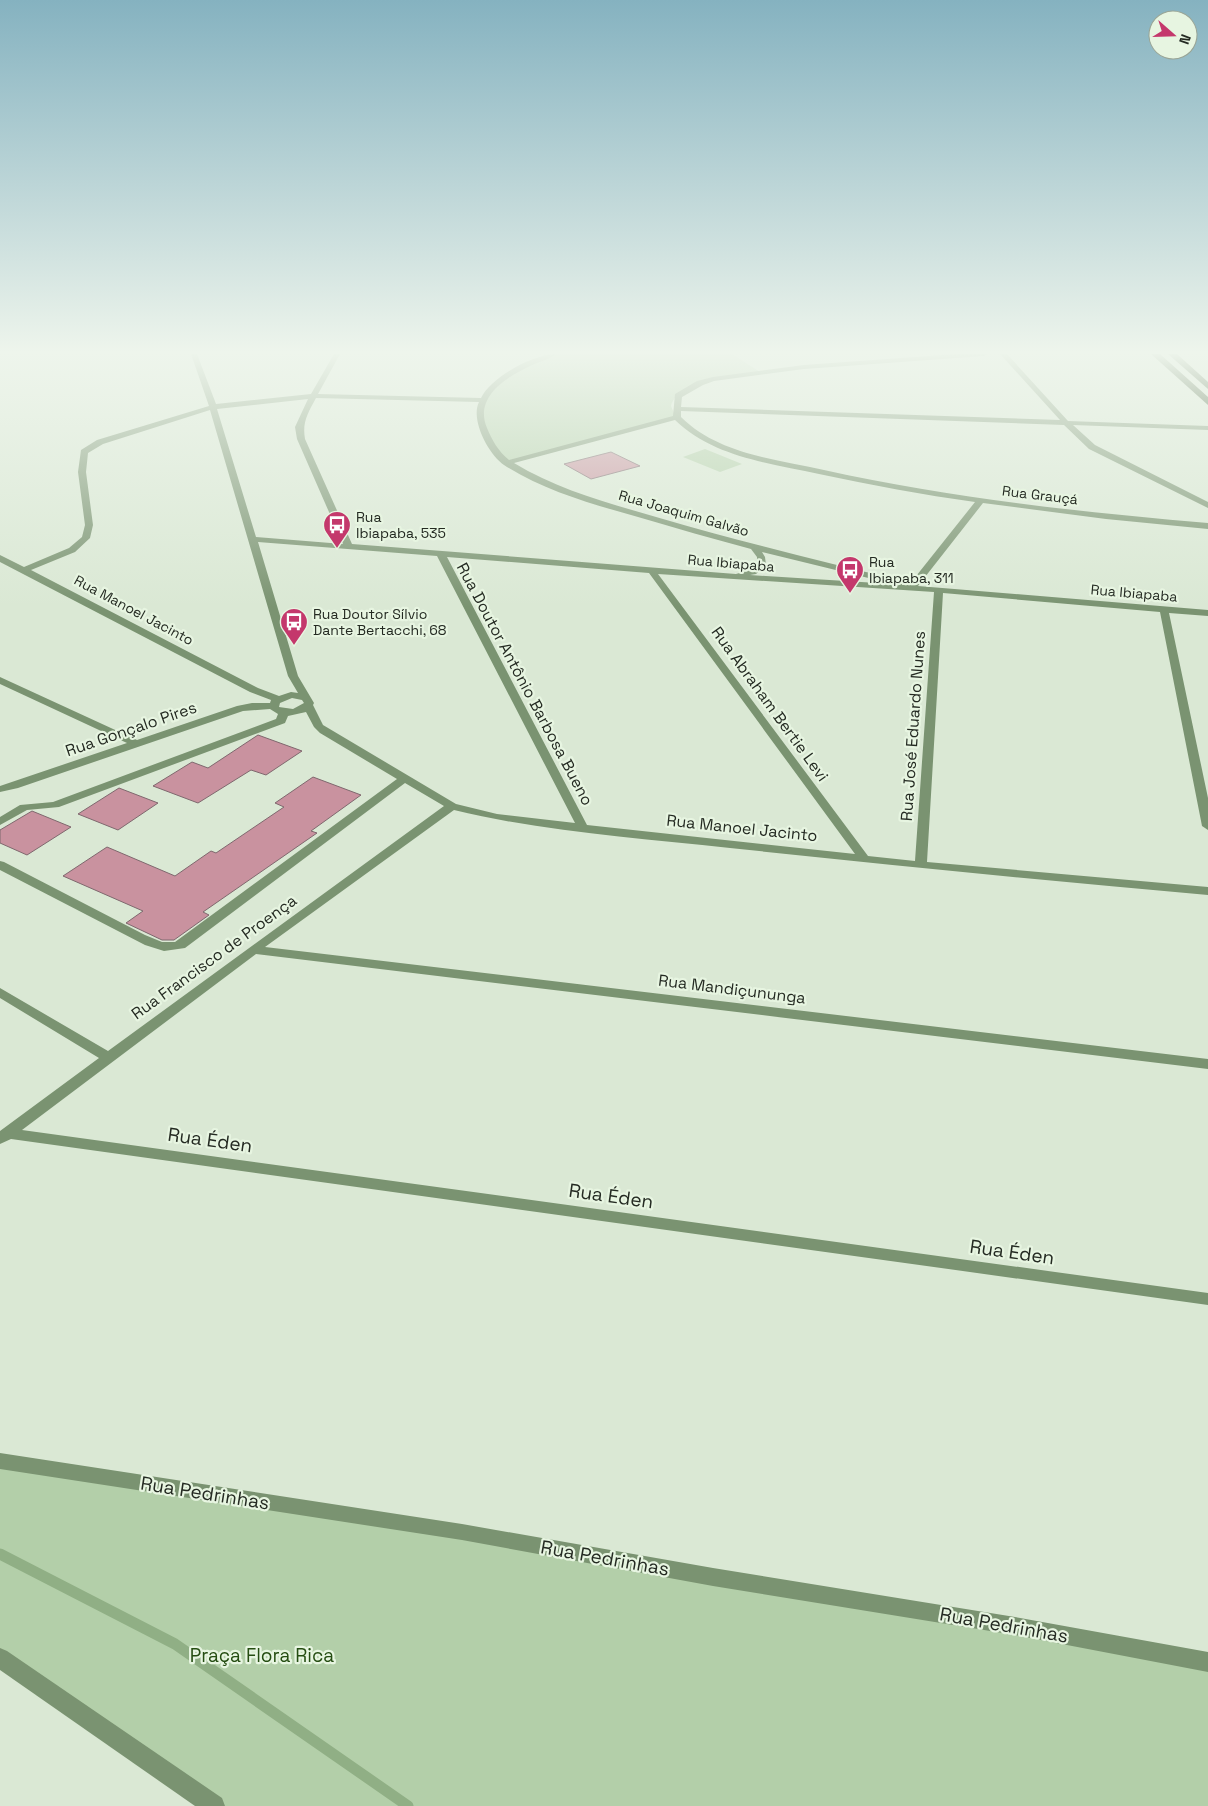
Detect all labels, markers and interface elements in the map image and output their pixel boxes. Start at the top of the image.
north arrow [1148,10,1198,60]
text: N [1175,32,1195,47]
street label: Rua Grauçá [1001,481,1079,509]
street label: Rua Joaquim Galvão [617,486,751,540]
place label: Rua Ibiapaba, 535 [356,508,446,542]
bus stop icon: Rua Ibiapaba, 535 [322,510,352,549]
street label: Rua Ibiapaba [687,550,775,576]
place label: Rua Ibiapaba, 311 [869,553,954,587]
bus stop icon: Rua Ibiapaba, 311 [835,555,865,594]
street label: Rua Doutor Antônio Barbosa Bueno [452,559,598,809]
street label: Rua Manoel Jacinto [71,571,197,649]
street label: Rua Ibiapaba [1090,580,1178,606]
place label: Rua Doutor Sílvio Dante Bertacchi, 68 [313,605,447,639]
bus stop icon: Rua Doutor Sílvio Dante Bertacchi, 68 [279,607,309,646]
street label: Rua Abraham Bertie Levi [707,622,833,786]
street label: Rua José Eduardo Nunes [896,630,930,822]
street label: Rua Gonçalo Pires [63,697,199,761]
street label: Rua Manoel Jacinto [666,810,818,846]
street label: Rua Francisco de Proença [127,890,301,1024]
street label: Rua Mandiçununga [657,970,807,1008]
street label: Rua Éden [166,1122,254,1158]
street label: Rua Éden [567,1178,655,1214]
street label: Rua Éden [968,1234,1056,1270]
street label: Rua Pedrinhas [139,1470,271,1516]
street label: Rua Pedrinhas [539,1534,671,1582]
street label: Rua Pedrinhas [938,1601,1070,1649]
park label: Praça Flora Rica [190,1643,334,1668]

